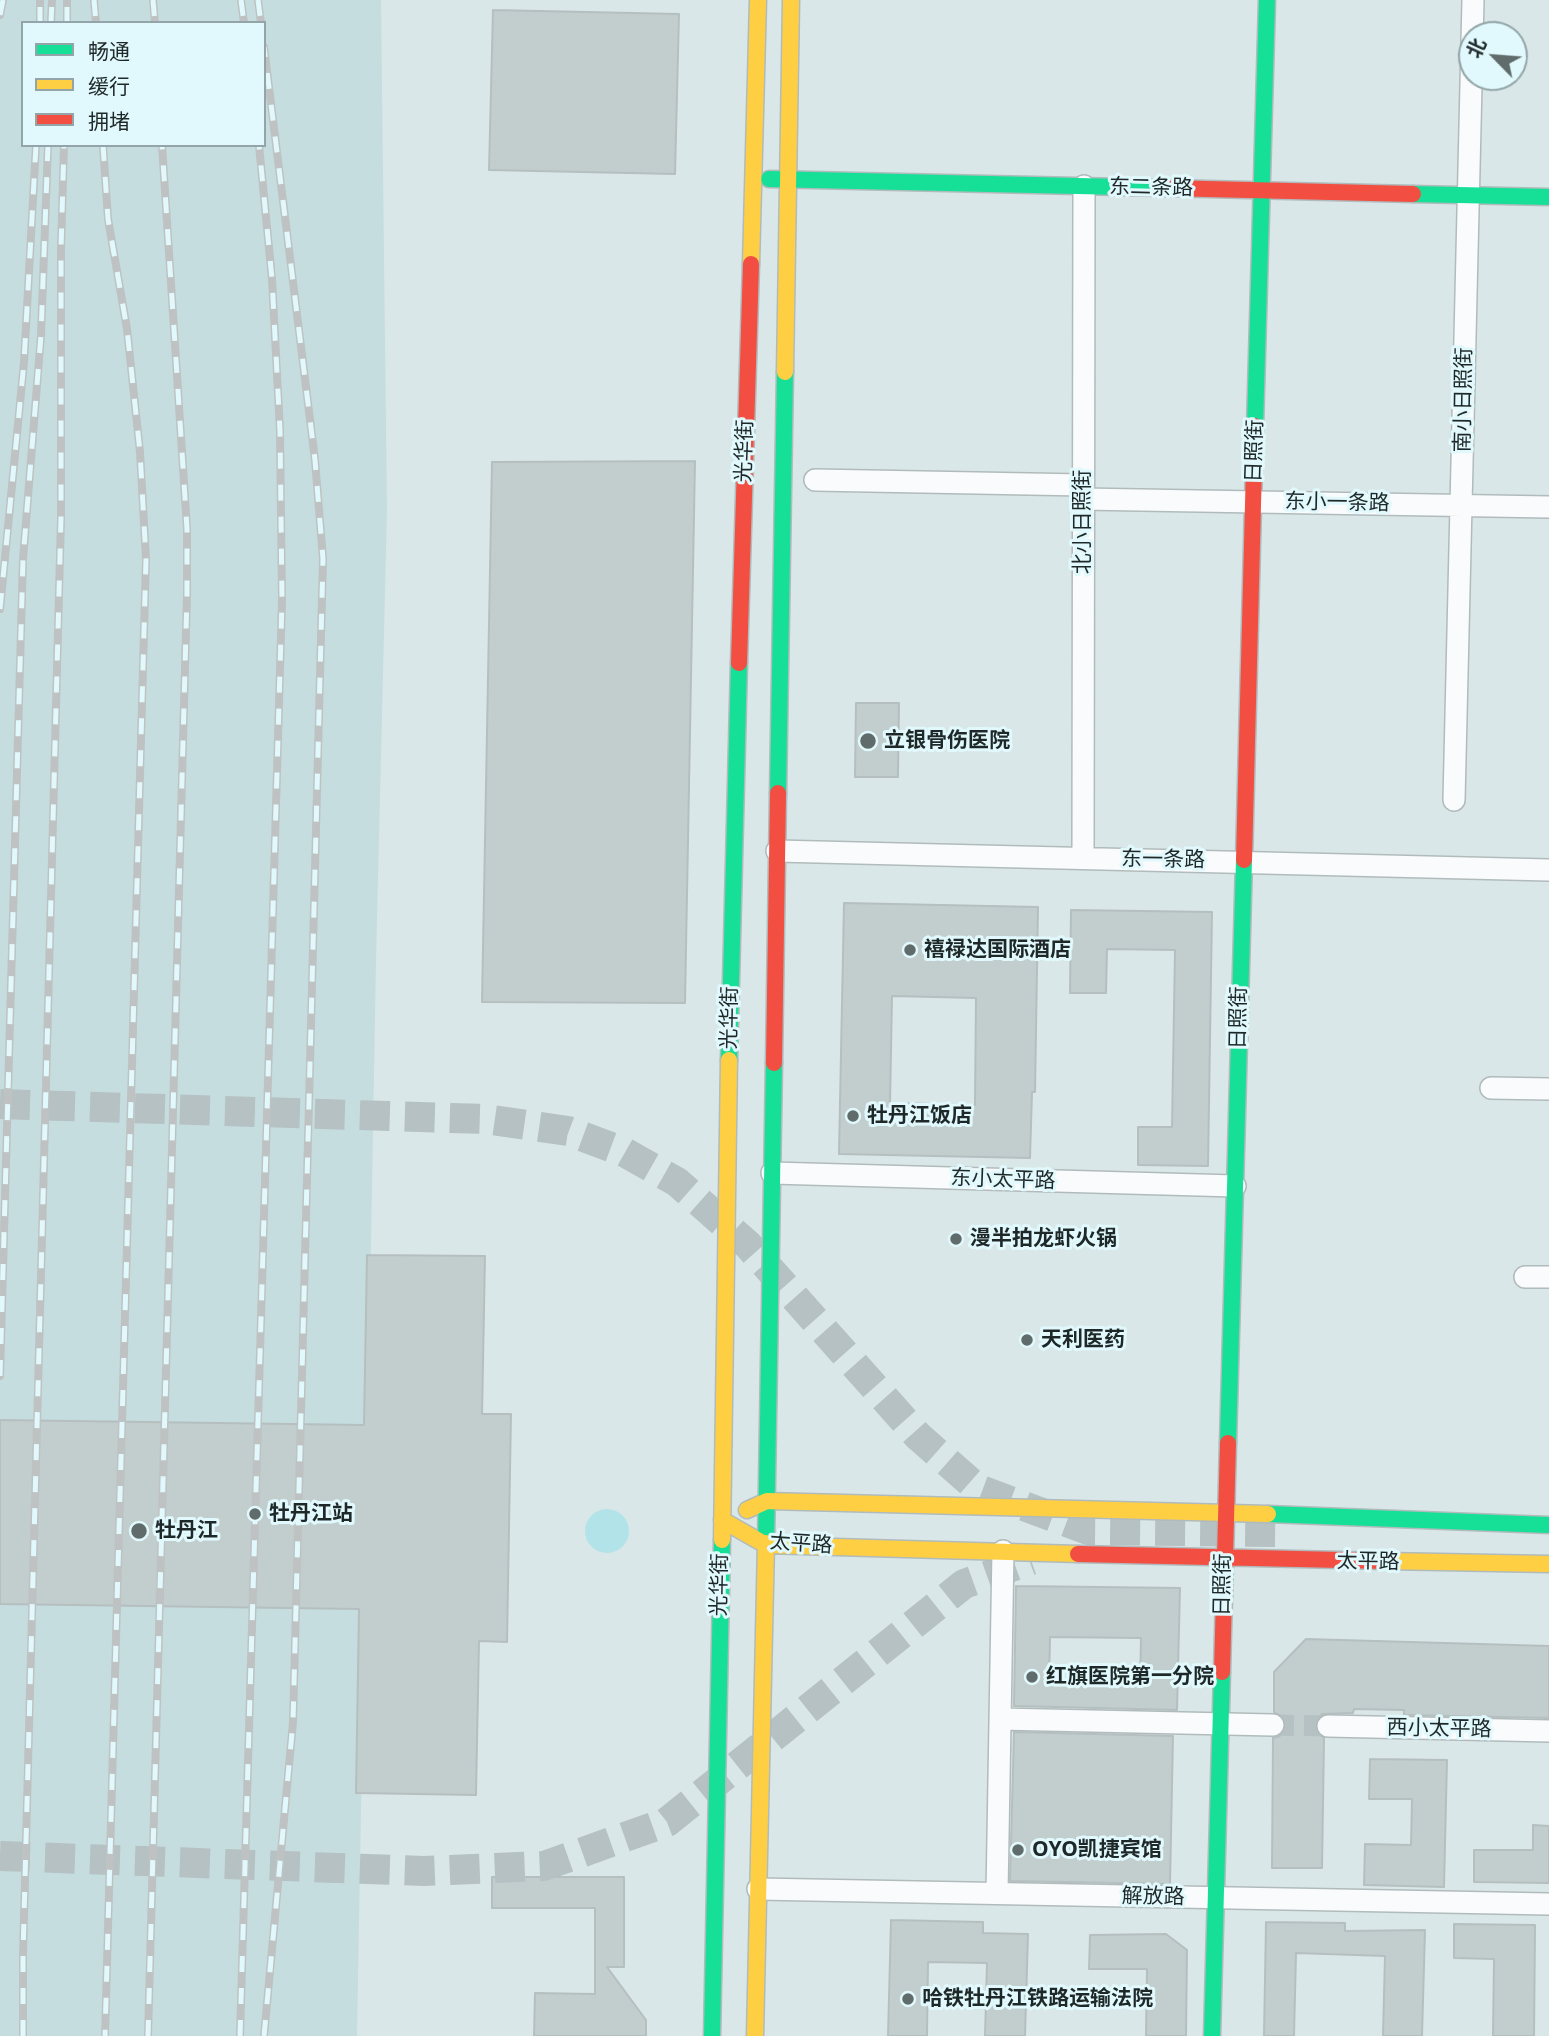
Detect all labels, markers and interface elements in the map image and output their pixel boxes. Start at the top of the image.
legend [21,21,266,147]
north arrow [1458,21,1528,91]
text: 北 [1460,34,1492,62]
text: 畅通 [88,37,130,65]
text: 缓行 [88,72,130,100]
text: 拥堵 [88,107,130,135]
street label: 东二条路 [1109,175,1193,201]
street label: 南小日照街 [1450,347,1478,453]
street label: 光华街 [731,419,759,483]
street label: 日照街 [1241,419,1269,483]
street label: 北小日照街 [1070,470,1096,574]
street label: 东小一条路 [1284,489,1390,517]
place label: 立银骨伤医院 [884,728,1010,754]
marker: 立银骨伤医院 [858,731,878,751]
street label: 东一条路 [1121,847,1205,873]
place label: 禧禄达国际酒店 [924,937,1071,963]
marker: 禧禄达国际酒店 [902,942,918,958]
street label: 光华街 [717,986,743,1050]
street label: 日照街 [1226,986,1252,1050]
place label: 牡丹江饭店 [867,1103,972,1129]
marker: 牡丹江饭店 [845,1108,861,1124]
street label: 东小太平路 [950,1166,1056,1194]
place label: 漫半拍龙虾火锅 [970,1226,1117,1252]
marker: 漫半拍龙虾火锅 [948,1231,964,1247]
place label: 天利医药 [1041,1327,1125,1353]
marker: 天利医药 [1019,1332,1035,1348]
place label: 牡丹江站 [269,1501,353,1527]
marker: 牡丹江站 [247,1506,263,1522]
place label: 牡丹江 [155,1518,218,1544]
marker: 牡丹江 [129,1521,149,1541]
street label: 太平路 [769,1529,833,1559]
street label: 太平路 [1336,1549,1400,1575]
street label: 光华街 [707,1553,733,1617]
street label: 日照街 [1210,1553,1236,1617]
place label: 红旗医院第一分院 [1046,1664,1214,1690]
marker: 红旗医院第一分院 [1024,1669,1040,1685]
street label: 西小太平路 [1386,1715,1492,1743]
place label: OYO凯捷宾馆 [1032,1837,1162,1863]
marker: OYO凯捷宾馆 [1010,1842,1026,1858]
street label: 解放路 [1121,1884,1185,1910]
place label: 哈铁牡丹江铁路运输法院 [922,1986,1153,2012]
marker: 哈铁牡丹江铁路运输法院 [900,1991,916,2007]

